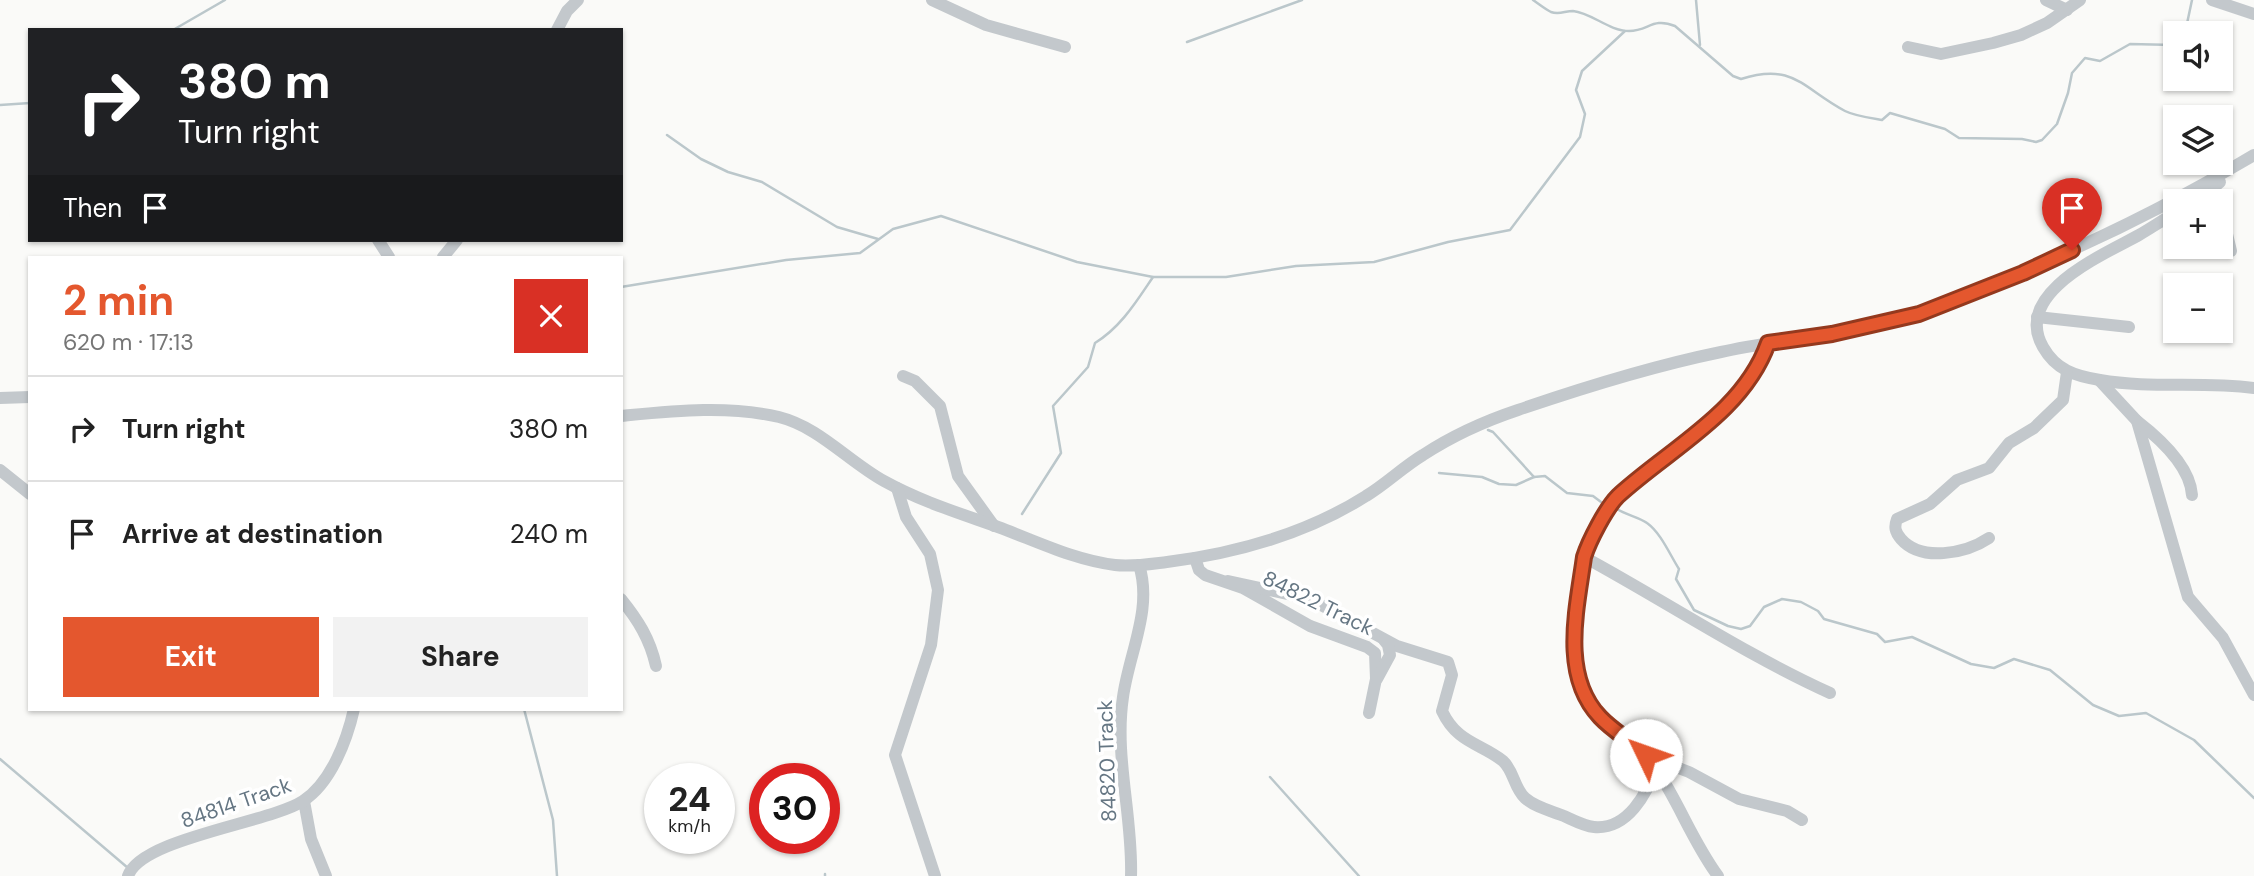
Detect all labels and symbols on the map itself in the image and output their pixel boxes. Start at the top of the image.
pin [2042,178,2102,250]
street label: 84822 Track [1258,564,1378,642]
street label: 84820 Track [1091,699,1123,823]
position arrow [1609,718,1683,792]
speed limit sign: 30 [749,763,840,854]
street label: 84814 Track [177,771,295,835]

